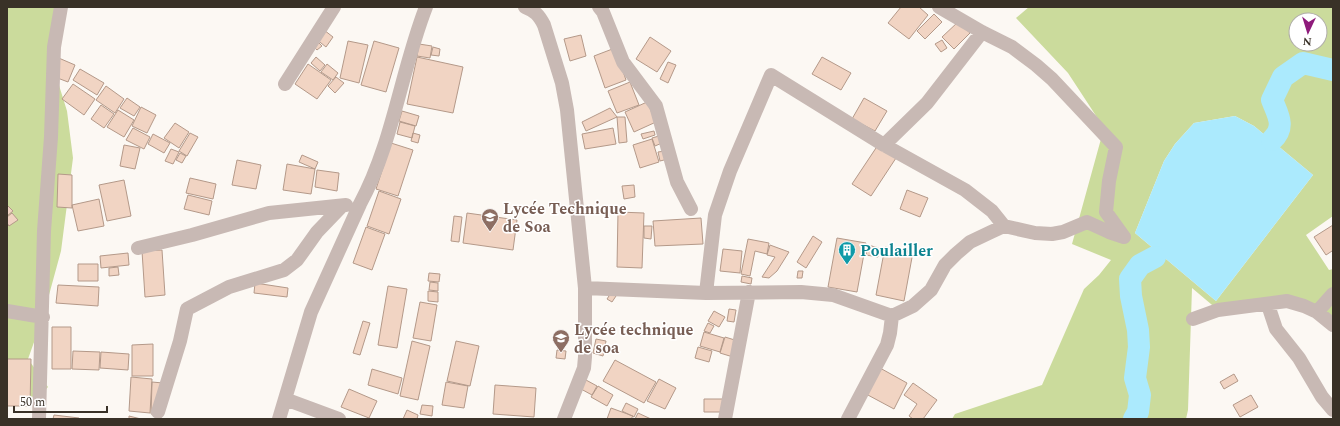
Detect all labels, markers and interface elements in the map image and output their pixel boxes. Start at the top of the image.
north arrow [1288,12,1328,52]
text: N [1302,33,1312,50]
place label: Lycée Technique de Soa [503,197,627,239]
school or university icon: Lycée Technique de Soa [480,207,500,232]
place label: Poulailler [860,239,933,263]
building icon: Poulailler [837,240,857,265]
place label: Lycée technique de soa [574,318,693,360]
school or university icon: Lycée technique de soa [551,328,571,353]
scale bar [14,388,107,414]
text: 50 m [20,393,45,412]

